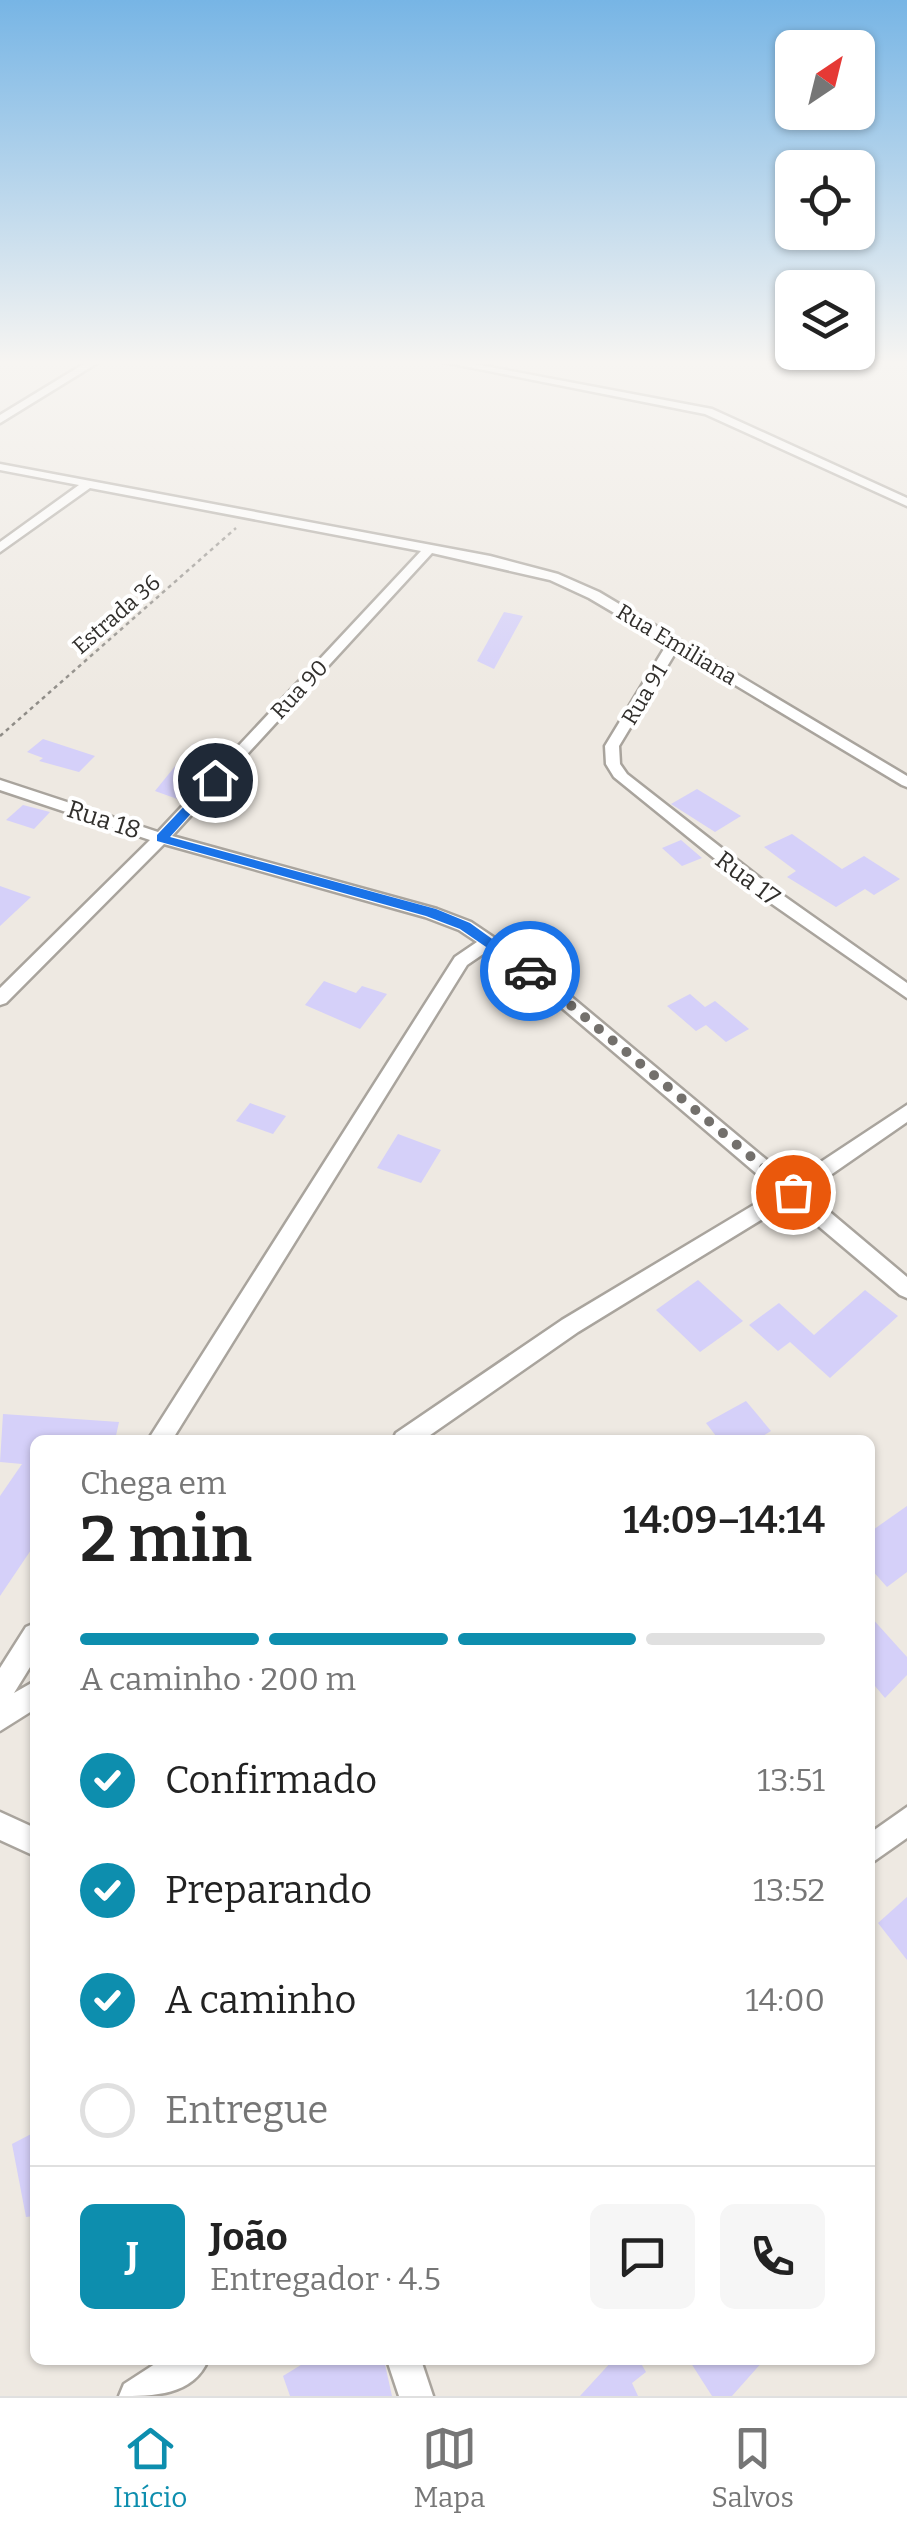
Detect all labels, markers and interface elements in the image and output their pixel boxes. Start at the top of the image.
north arrow [775,30,875,130]
map controls [775,30,875,370]
button: locate [775,150,875,250]
button: layers [775,270,875,370]
street label: Estrada 36 [67,569,166,660]
street label: Rua Emiliana [612,598,742,691]
street label: Rua 90 [265,654,334,725]
street label: Rua 91 [616,659,673,730]
pin [173,738,258,823]
icon: home [188,753,243,808]
street label: Rua 18 [63,794,144,846]
street label: Rua 17 [709,845,786,913]
courier [480,921,580,1021]
icon: car [503,944,558,999]
pin [751,1150,836,1235]
icon: bag [766,1165,821,1220]
text: Chega em [80,1464,227,1502]
text: 14:09–14:14 [623,1497,825,1543]
text: 2 min [80,1500,252,1578]
text: A caminho · 200 m [80,1660,356,1698]
icon: check [80,1753,135,1808]
text: Confirmado [165,1757,377,1803]
text: 13:51 [757,1761,825,1799]
icon: check [80,1863,135,1918]
text: Preparando [165,1867,372,1913]
text: 13:52 [753,1871,825,1909]
icon: check [80,1973,135,2028]
text: A caminho [165,1977,356,2023]
text: 14:00 [746,1981,825,2019]
text: Entregue [165,2087,328,2133]
button: chat [590,2204,695,2309]
button: phone [720,2204,825,2309]
text: João [210,2214,288,2260]
text: J [126,2233,139,2279]
text: Entregador · 4.5 [210,2260,441,2298]
tab: Início [113,2421,187,2514]
tab: Mapa [413,2421,485,2514]
tab: Salvos [711,2421,794,2514]

